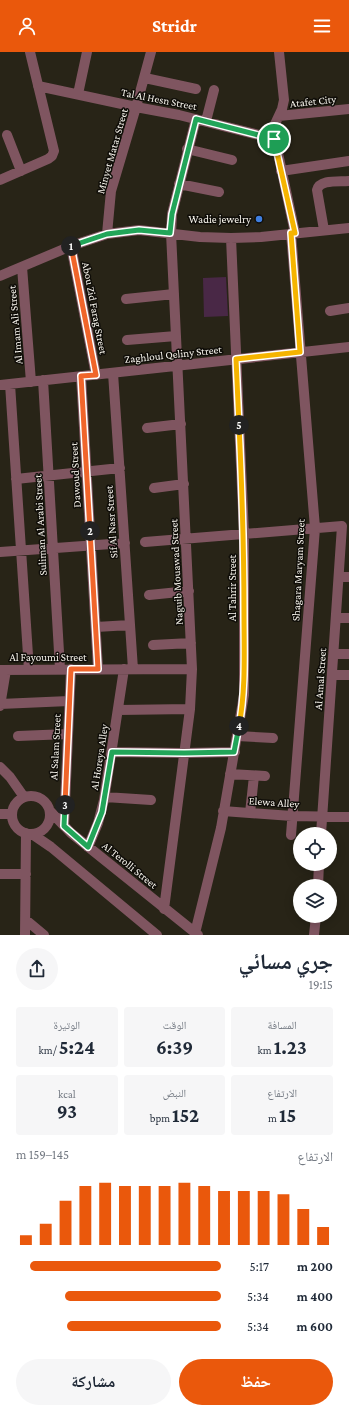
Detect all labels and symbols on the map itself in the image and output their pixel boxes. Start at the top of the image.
street label: Tal Al Hesn Street [120,86,198,112]
street label: Atafet City [289,93,338,110]
street label: Minyet Matar Street [94,107,131,195]
pin [257,122,291,156]
place label: Wadie jewelry [188,213,252,226]
marker: Wadie jewelry [254,214,264,224]
pin: 1 [61,236,81,256]
street label: Abou Zid Farag Street [79,261,110,356]
street label: Al Imam Ali Street [6,285,24,365]
street label: Zaghloul Qeliny Street [124,343,223,366]
pin: 5 [229,415,249,435]
street label: Dawoud Street [67,442,83,508]
street label: Suliman Al Arabi Street [31,474,49,576]
street label: Sif Al Nasr Street [102,485,120,559]
street label: Naguib Mouawad Street [167,518,186,625]
street label: Shagara Maryam Street [289,518,308,621]
pin: 2 [80,521,100,541]
street label: Al Tahrir Street [226,554,238,621]
street label: Al Amal Street [312,647,328,710]
street label: Al Fayoumi Street [9,651,87,664]
street label: Al Salam Street [47,713,63,780]
pin: 4 [229,716,249,736]
street label: Al Horeya Alley [88,722,111,791]
street label: Elewa Alley [248,794,301,811]
pin: 3 [55,795,75,815]
street label: Al Terolli Street [100,839,160,891]

